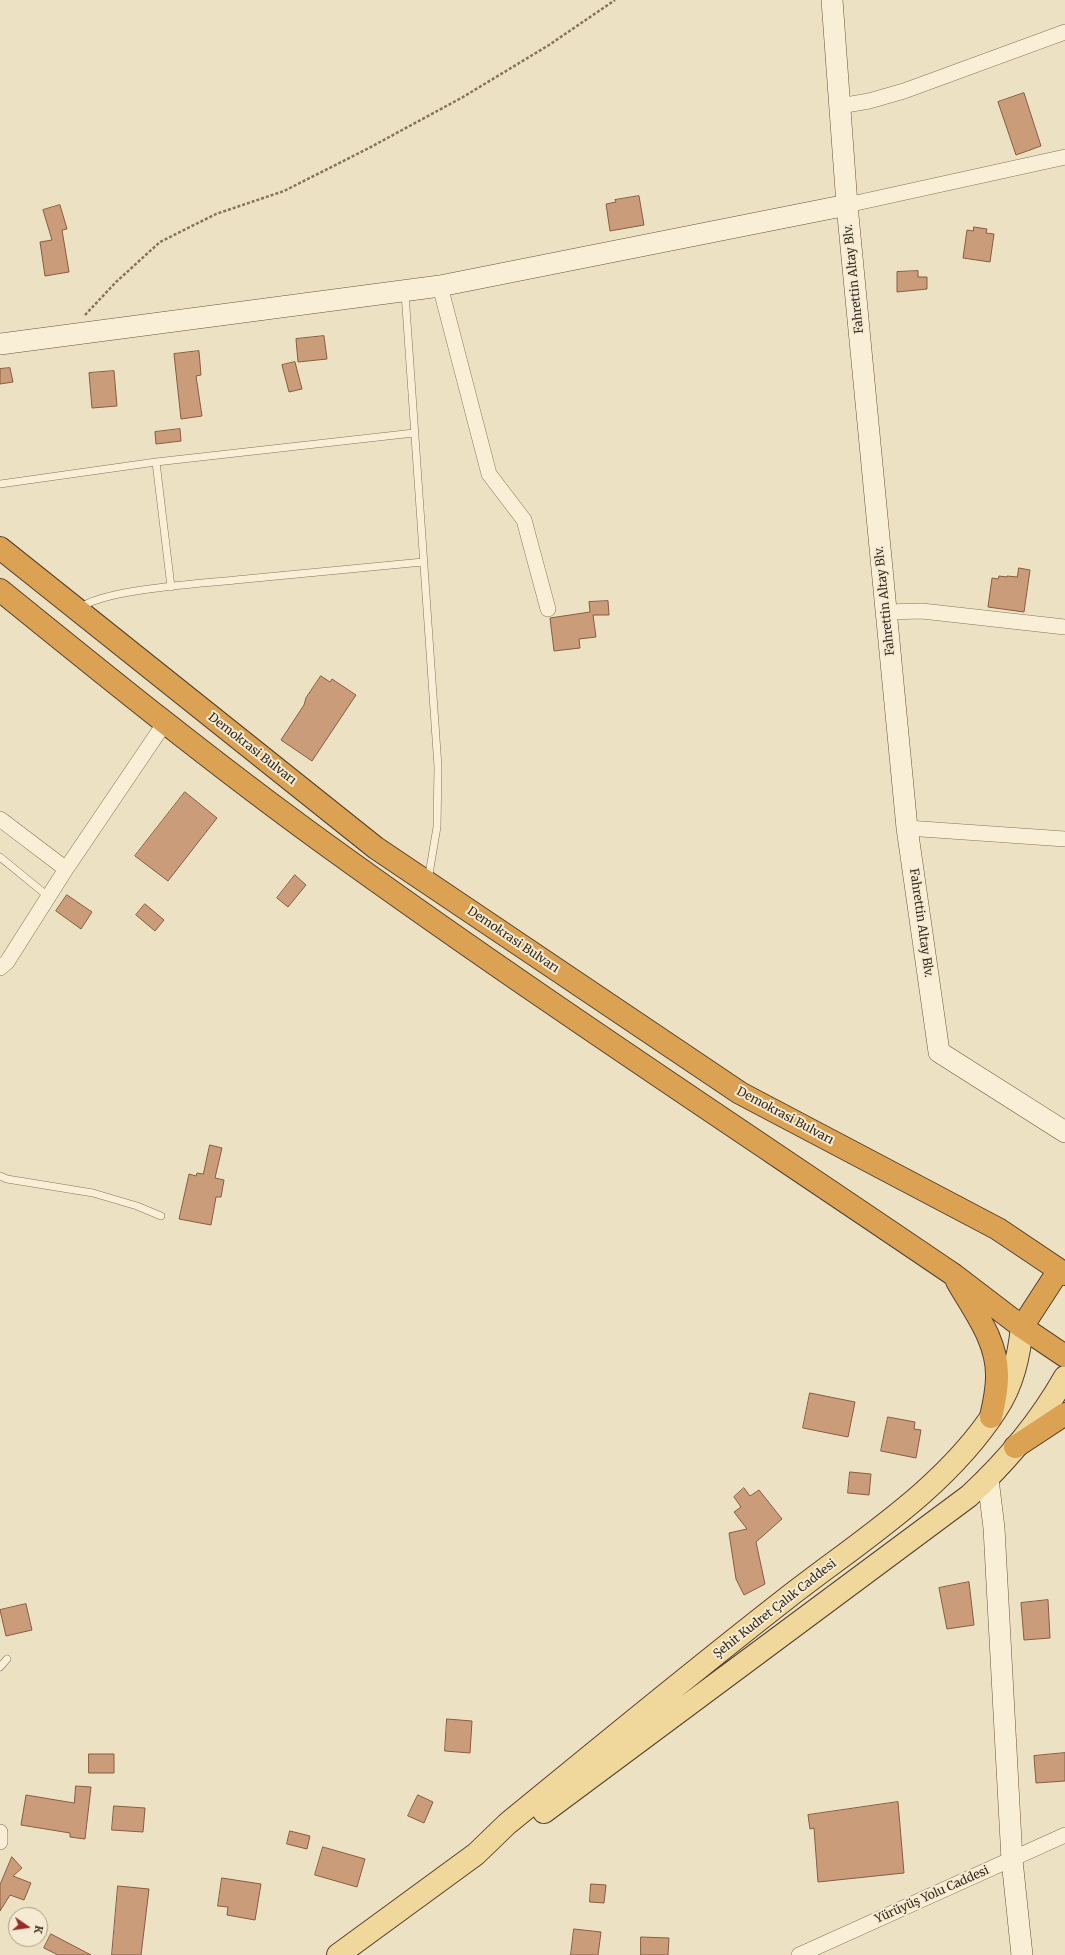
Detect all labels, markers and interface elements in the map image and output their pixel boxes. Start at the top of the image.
street label: Fahrettin Altay Blv. [841,224,867,334]
street label: Fahrettin Altay Blv. [872,546,898,656]
street label: Demokrasi Bulvarı [205,710,299,788]
street label: Fahrettin Altay Blv. [906,868,936,978]
street label: Demokrasi Bulvarı [464,904,562,976]
street label: Demokrasi Bulvarı [734,1084,836,1148]
street label: Şehit Kudret Çalık Caddesi [711,1557,839,1661]
street label: Yürüyüş Yolu Caddesi [873,1863,991,1927]
north arrow [8,1907,48,1947]
text: K [31,1924,46,1935]

